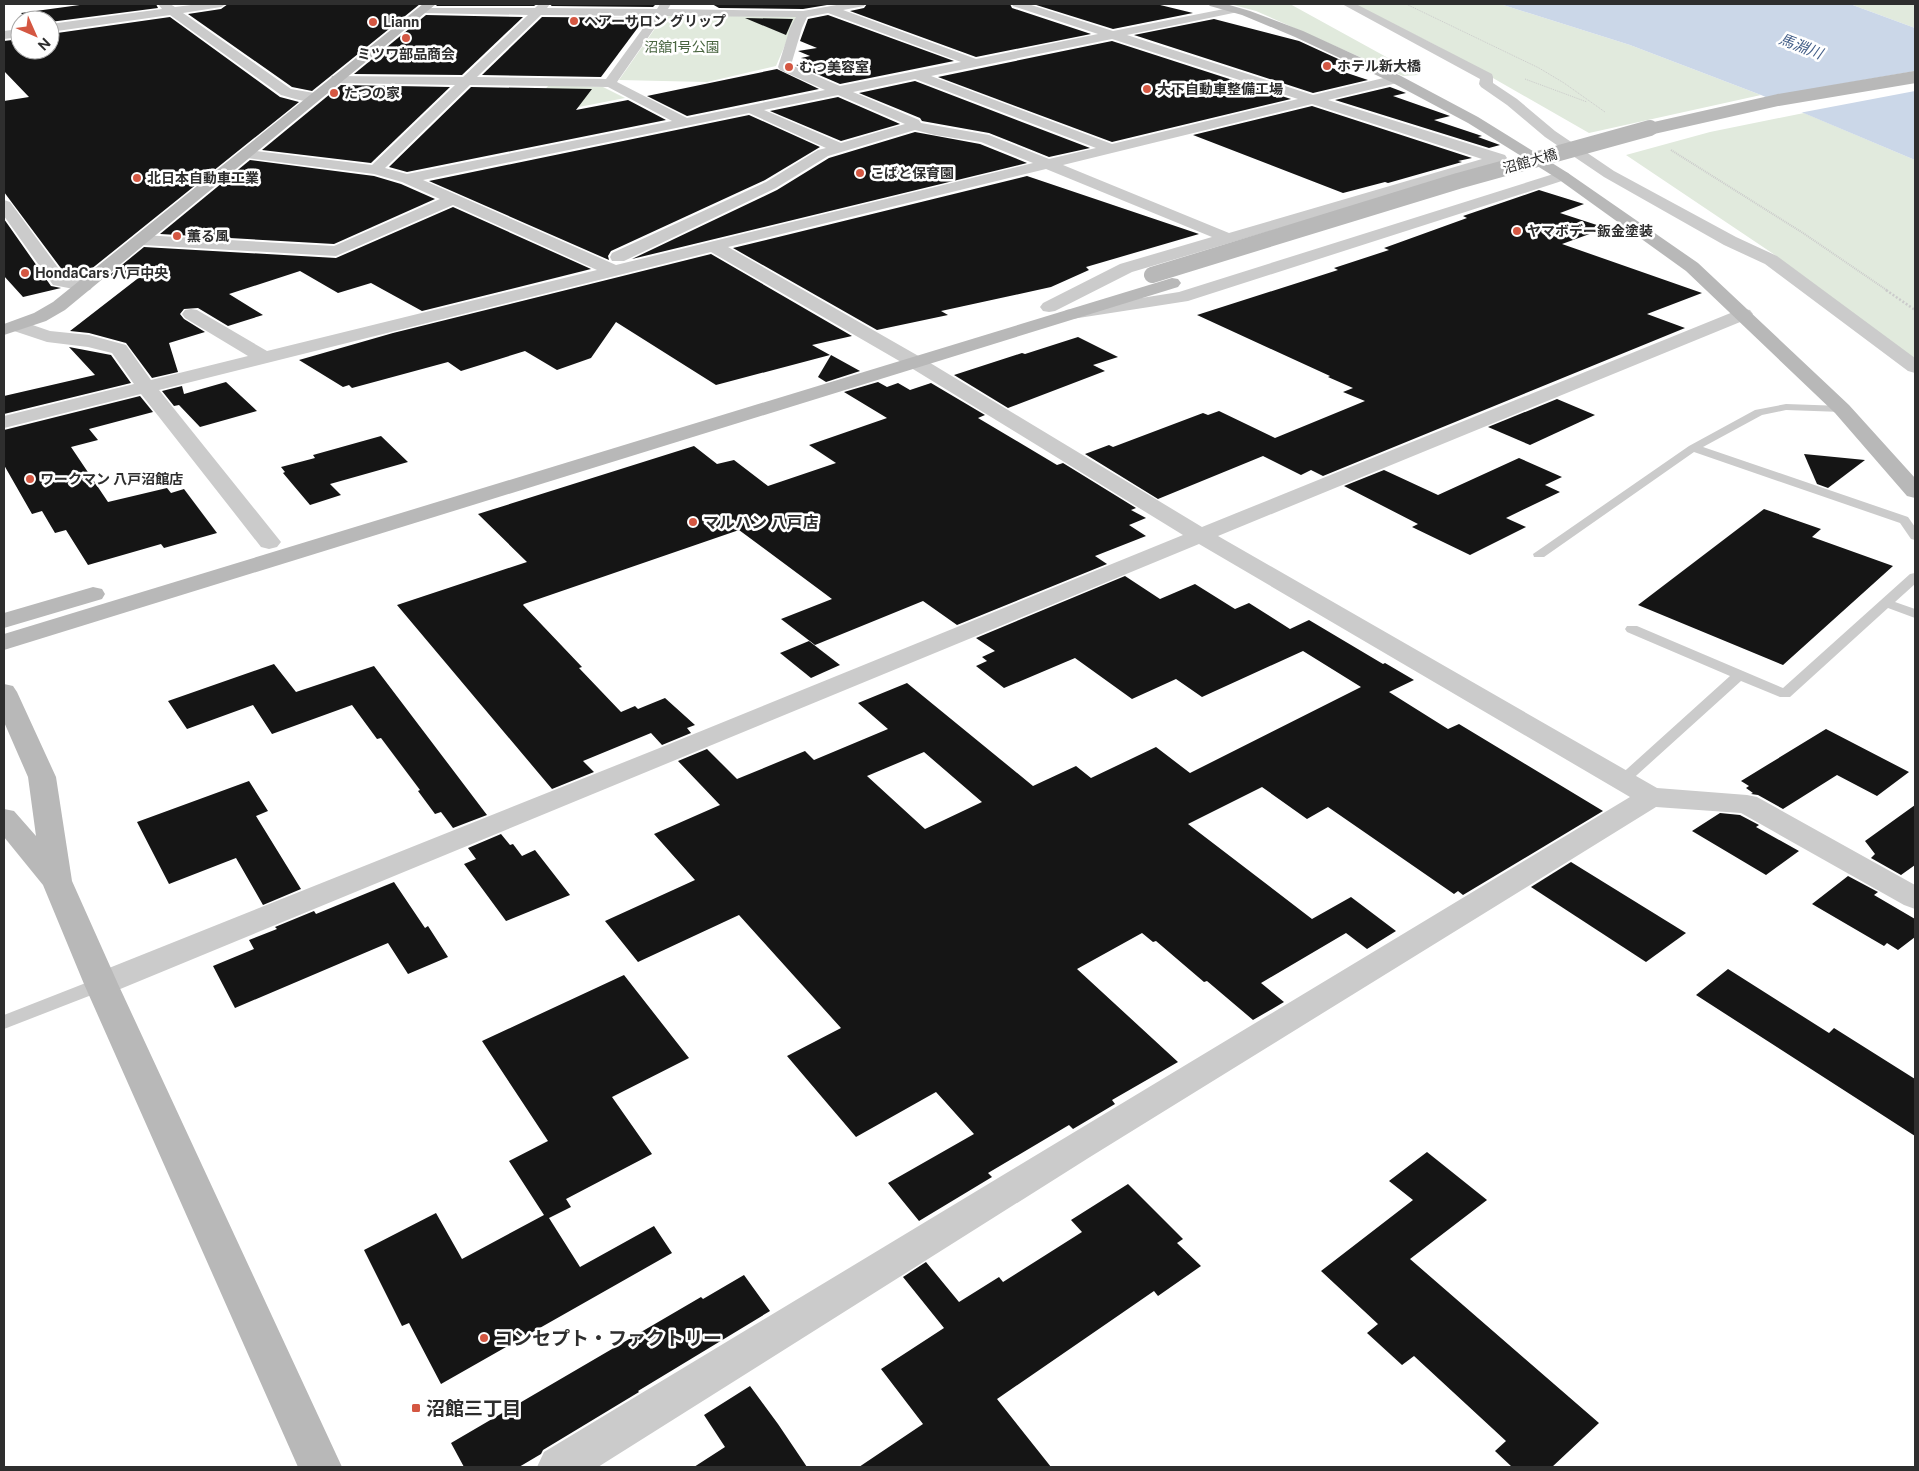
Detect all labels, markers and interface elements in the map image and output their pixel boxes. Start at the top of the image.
north arrow [10,10,60,60]
place label: ヘアーサロン グリップ [584,13,726,29]
place label: Liann [383,14,419,30]
marker: ヘアーサロン グリップ [568,15,580,27]
marker: Liann [367,16,379,28]
water label: 馬淵川 [1777,30,1827,63]
marker: ミツワ部品商会 [400,32,412,44]
text: N [35,35,54,54]
park label: 沼舘1号公園 [644,39,720,55]
place label: ミツワ部品商会 [357,46,455,62]
place label: ホテル新大橋 [1337,58,1421,74]
place label: むつ美容室 [799,59,869,75]
marker: ホテル新大橋 [1321,60,1333,72]
marker: むつ美容室 [783,61,795,73]
place label: 大下自動車整備工場 [1157,81,1283,97]
marker: 大下自動車整備工場 [1141,83,1153,95]
place label: たつの家 [344,85,400,101]
marker: たつの家 [328,87,340,99]
street label: 沼館大橋 [1501,146,1559,176]
place label: こばと保育園 [870,165,954,181]
marker: こばと保育園 [854,167,866,179]
place label: 北日本自動車工業 [147,170,259,186]
marker: 北日本自動車工業 [131,172,143,184]
place label: ヤマボデー鈑金塗装 [1527,223,1653,239]
marker: ヤマボデー鈑金塗装 [1511,225,1523,237]
place label: 薫る風 [187,228,229,244]
marker: 薫る風 [171,230,183,242]
place label: HondaCars 八戸中央 [35,265,168,281]
marker: HondaCars 八戸中央 [19,267,31,279]
place label: ワークマン 八戸沼館店 [40,471,183,487]
marker: ワークマン 八戸沼館店 [24,473,36,485]
place label: マルハン 八戸店 [703,513,819,532]
marker: マルハン 八戸店 [687,516,699,528]
place label: コンセプト・ファクトリー [494,1327,722,1349]
marker: コンセプト・ファクトリー [478,1332,490,1344]
place label: 沼館三丁目 [426,1397,521,1419]
marker: 沼館三丁目 [410,1402,422,1414]

